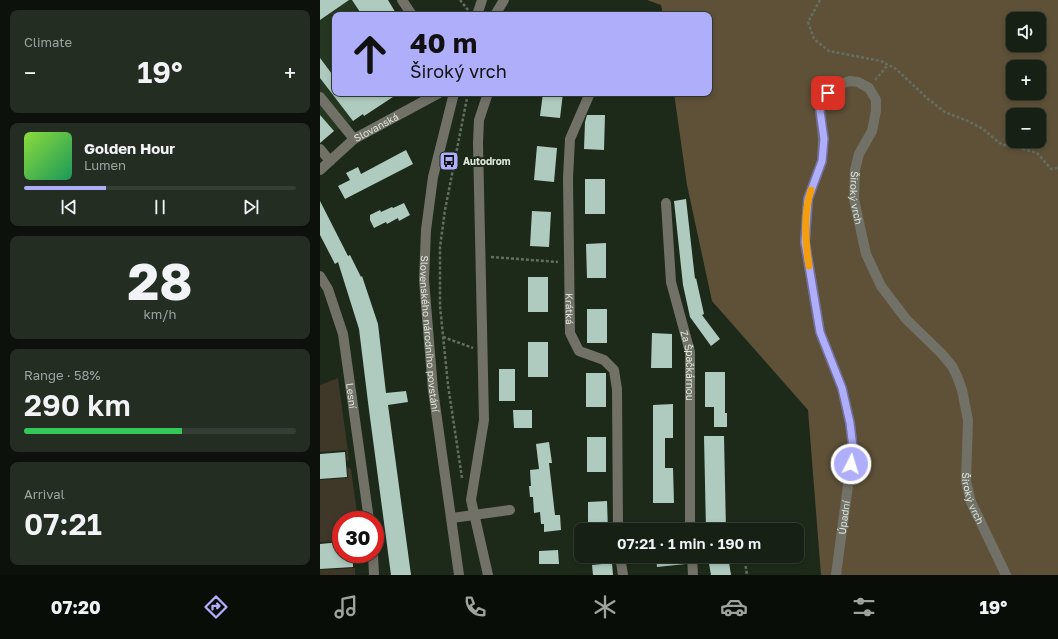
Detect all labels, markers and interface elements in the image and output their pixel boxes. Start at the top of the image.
map controls [1006,12,1046,148]
button: sound [1006,12,1046,52]
text: 40 m [410,26,477,59]
icon: ahead [344,28,396,80]
text: Climate [24,34,72,50]
text: 19° [137,54,183,90]
text: − [24,59,36,86]
text: + [284,59,296,86]
text: Široký vrch [410,60,507,82]
button: + [1006,60,1046,100]
pin [811,76,845,110]
icon: arrive [817,82,839,104]
button: − [1006,108,1046,148]
street label: Slovanská [352,110,400,144]
text: Golden Hour [84,139,175,157]
bus stop icon: Autodrom [438,150,460,172]
place label: Autodrom [463,155,511,167]
text: Lumen [84,157,126,173]
street label: Široký vrch [848,171,865,225]
icon: previous [58,196,80,218]
icon: pause [149,196,171,218]
icon: next [240,196,262,218]
text: 28 [127,249,193,311]
street label: Slovenského národního povstání [418,255,442,414]
street label: Krátká [563,293,576,325]
text: km/h [143,306,177,322]
street label: Za Špačkárnou [678,329,696,401]
text: Range · 58% [24,367,100,383]
street label: Lesní [344,382,360,410]
text: 290 km [24,387,131,423]
position arrow [830,443,872,485]
street label: Široký vrch [960,472,987,526]
text: Arrival [24,486,65,502]
street label: Úpadní [835,499,852,535]
text: 07:21 [24,506,102,542]
speed limit sign: 30 [332,511,384,563]
text: 07:21 · 1 min · 190 m [617,534,761,552]
icon: directions [202,593,230,621]
icon: music [332,593,360,621]
icon: phone [461,593,489,621]
icon: climate [591,593,619,621]
icon: car [720,593,748,621]
icon: filters [850,593,878,621]
text: 07:20 [51,596,101,618]
text: 19° [979,596,1007,618]

